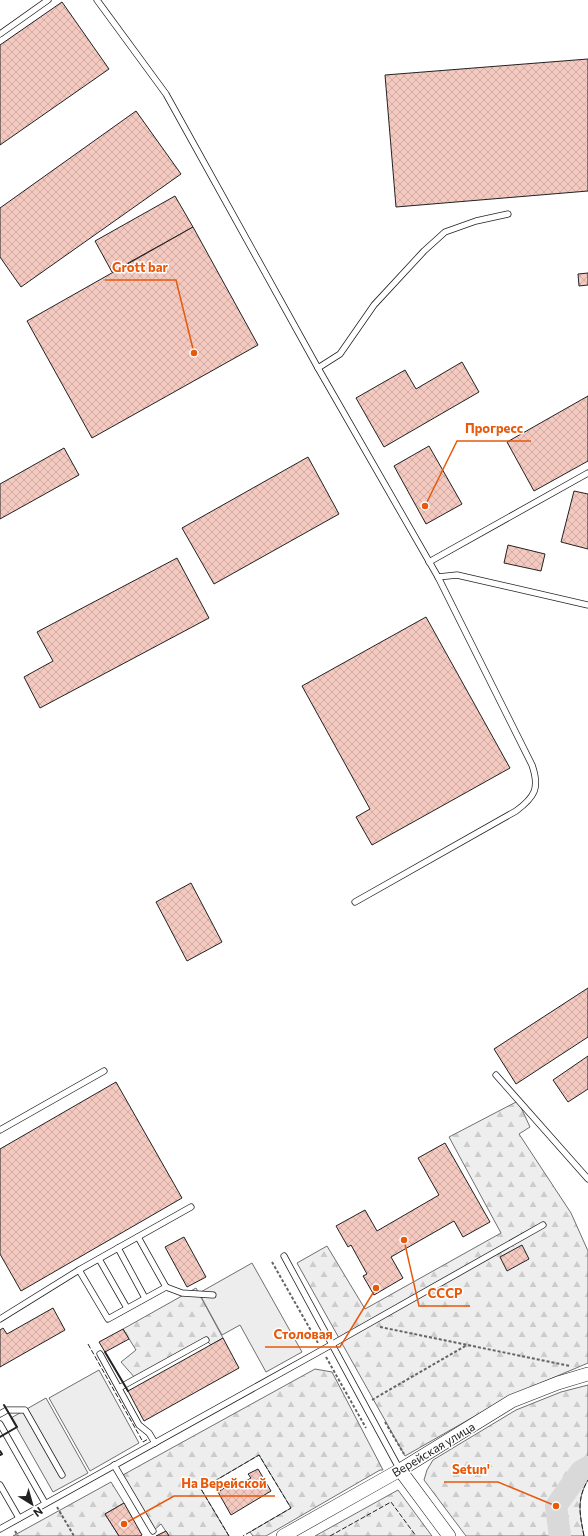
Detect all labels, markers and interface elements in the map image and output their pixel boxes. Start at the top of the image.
callout: Grott bar [105,255,176,280]
text: Grott bar [112,259,169,275]
callout: Прогресс [457,416,531,441]
text: Прогресс [465,420,523,436]
callout: СССР [419,1281,470,1306]
text: СССР [427,1285,463,1301]
callout: Столовая [265,1322,340,1347]
text: Столовая [273,1326,333,1342]
street label: Верейская улица [389,1419,477,1479]
callout: Setun' [444,1457,498,1482]
text: Setun' [452,1461,490,1477]
callout: На Верейской [174,1471,275,1496]
text: На Верейской [181,1475,267,1491]
north arrow [12,1484,52,1524]
text: N [31,1505,46,1520]

